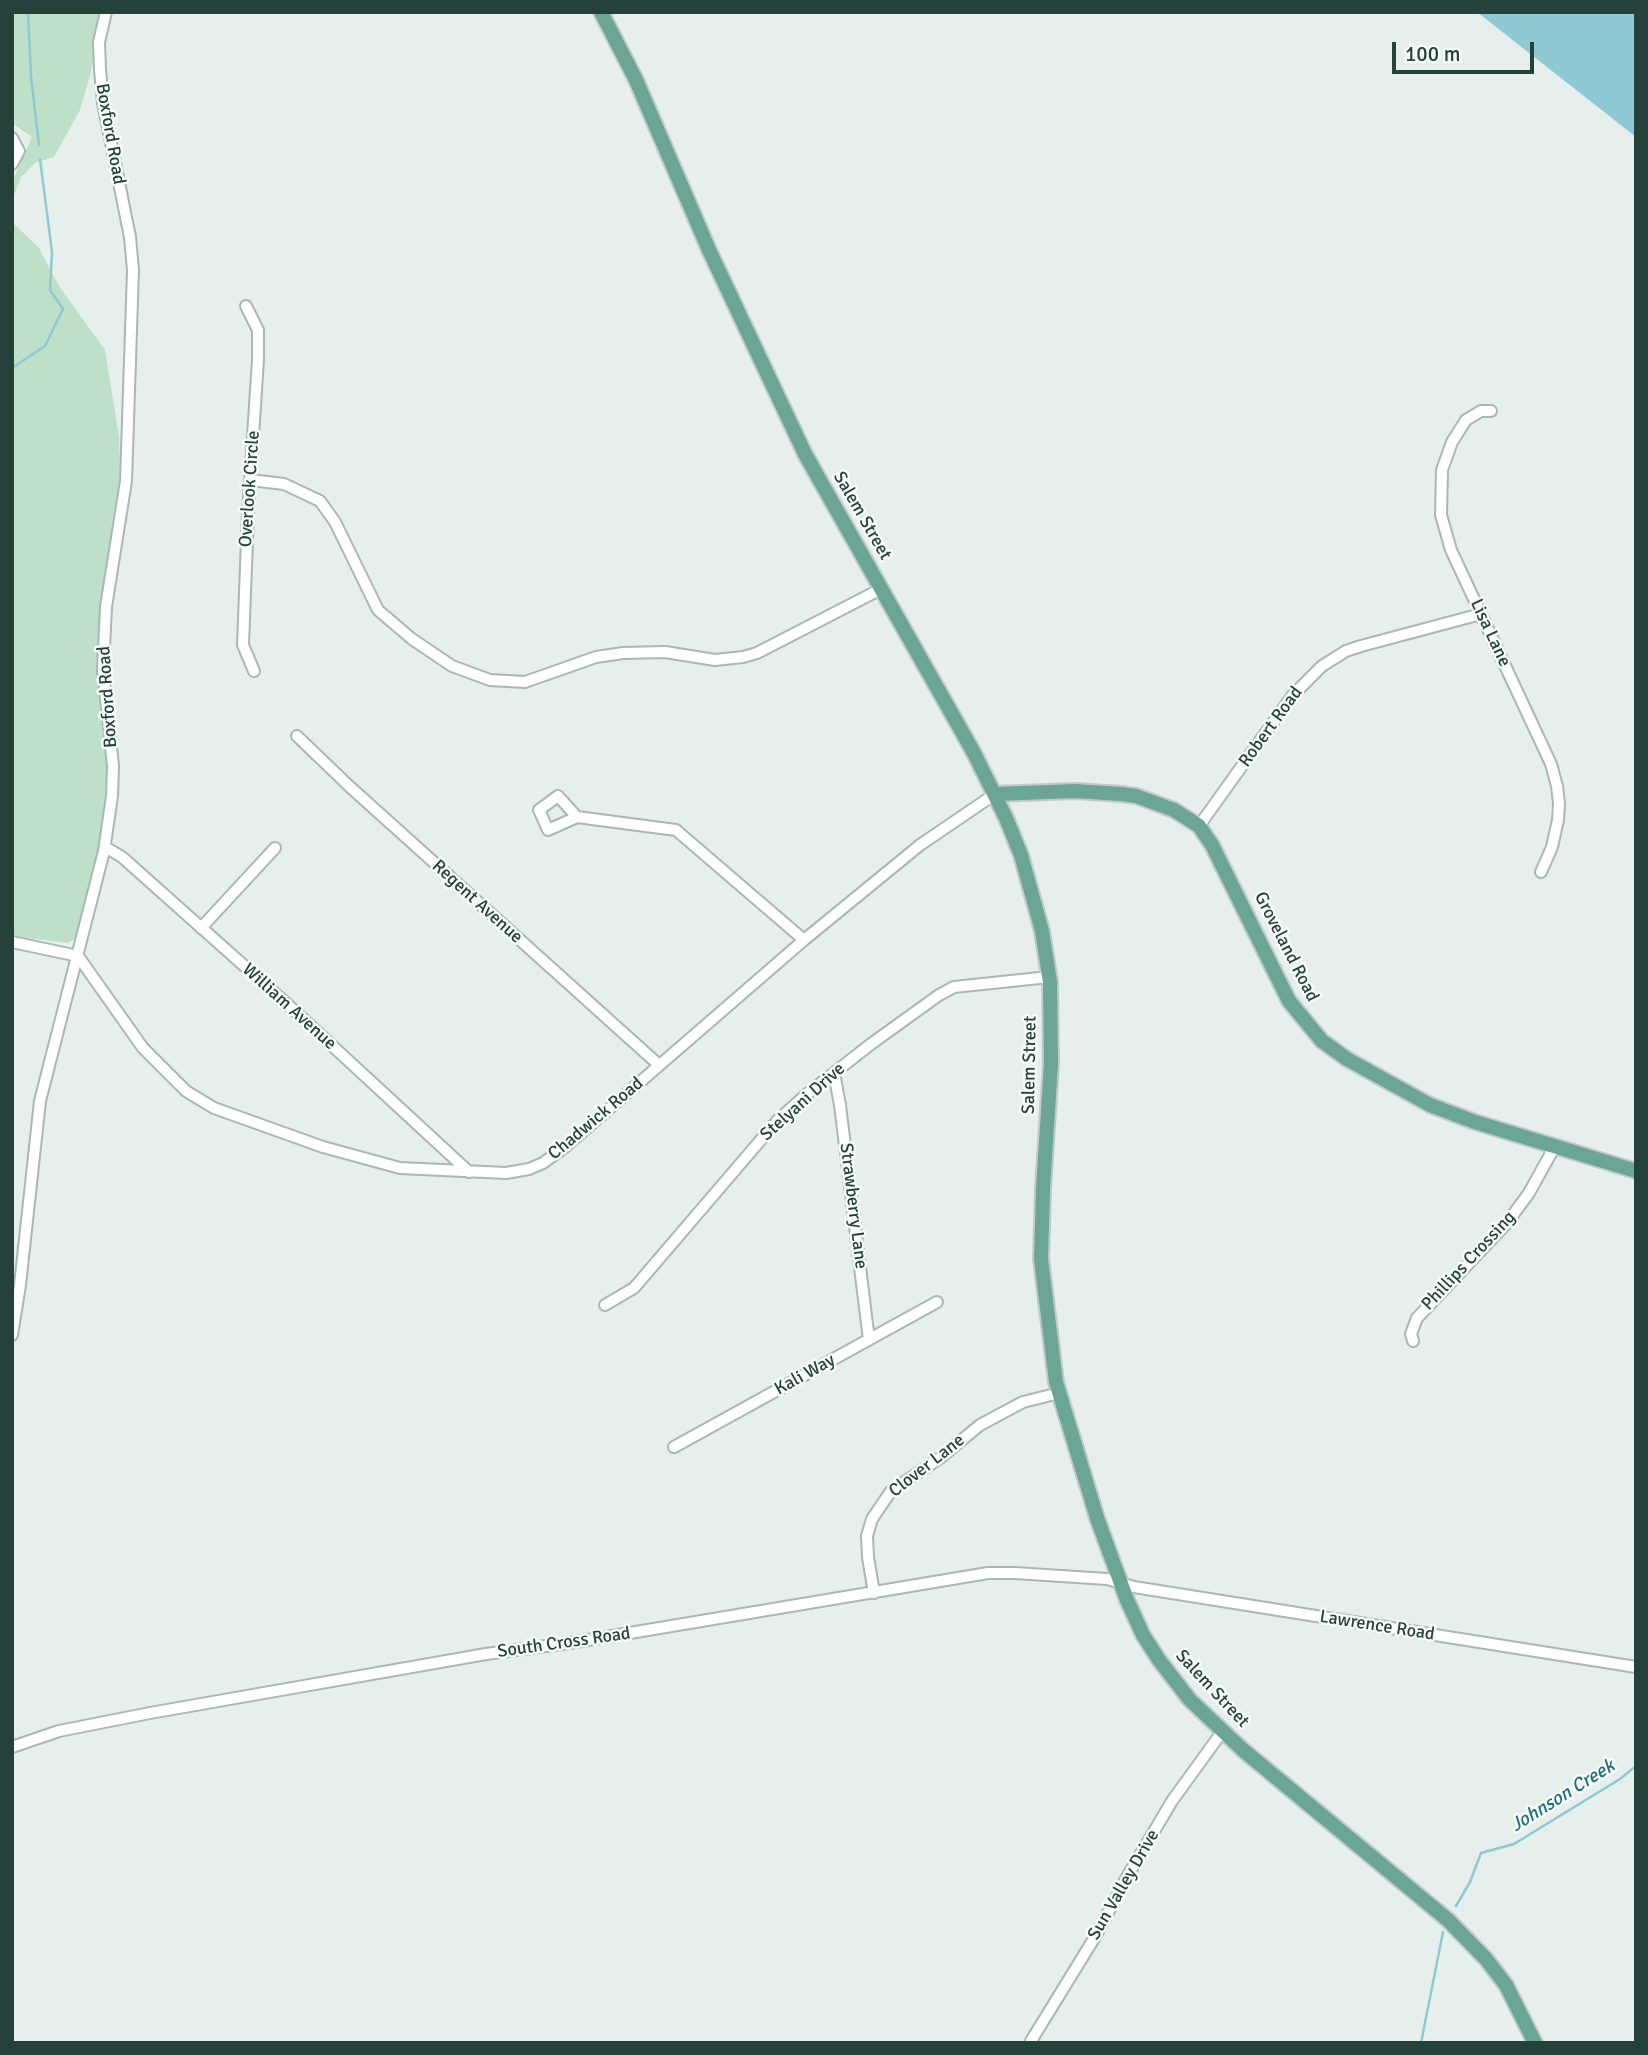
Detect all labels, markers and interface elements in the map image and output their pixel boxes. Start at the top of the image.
scale bar [1396,28,1538,72]
text: 100 m [1405,41,1460,67]
street label: Boxford Road [91,82,129,186]
street label: Overlook Circle [235,430,265,548]
street label: Salem Street [828,468,896,564]
street label: Lisa Lane [1465,596,1515,670]
street label: Boxford Road [94,645,122,749]
street label: Robert Road [1235,683,1307,771]
street label: Regent Avenue [427,856,527,948]
street label: Groveland Road [1249,889,1323,1005]
street label: William Avenue [238,959,340,1055]
street label: Salem Street [1018,1016,1042,1114]
street label: Stelyani Drive [756,1058,850,1146]
street label: Chadwick Road [544,1073,648,1165]
street label: Strawberry Lane [835,1142,871,1270]
street label: Phillips Crossing [1417,1207,1521,1315]
street label: Kali Way [771,1350,839,1400]
street label: Clover Lane [885,1430,969,1502]
street label: Lawrence Road [1318,1606,1436,1646]
street label: South Cross Road [496,1623,632,1663]
street label: Salem Street [1171,1646,1253,1732]
water label: Johnson Creek [1507,1755,1619,1837]
street label: Sun Valley Drive [1084,1826,1164,1944]

